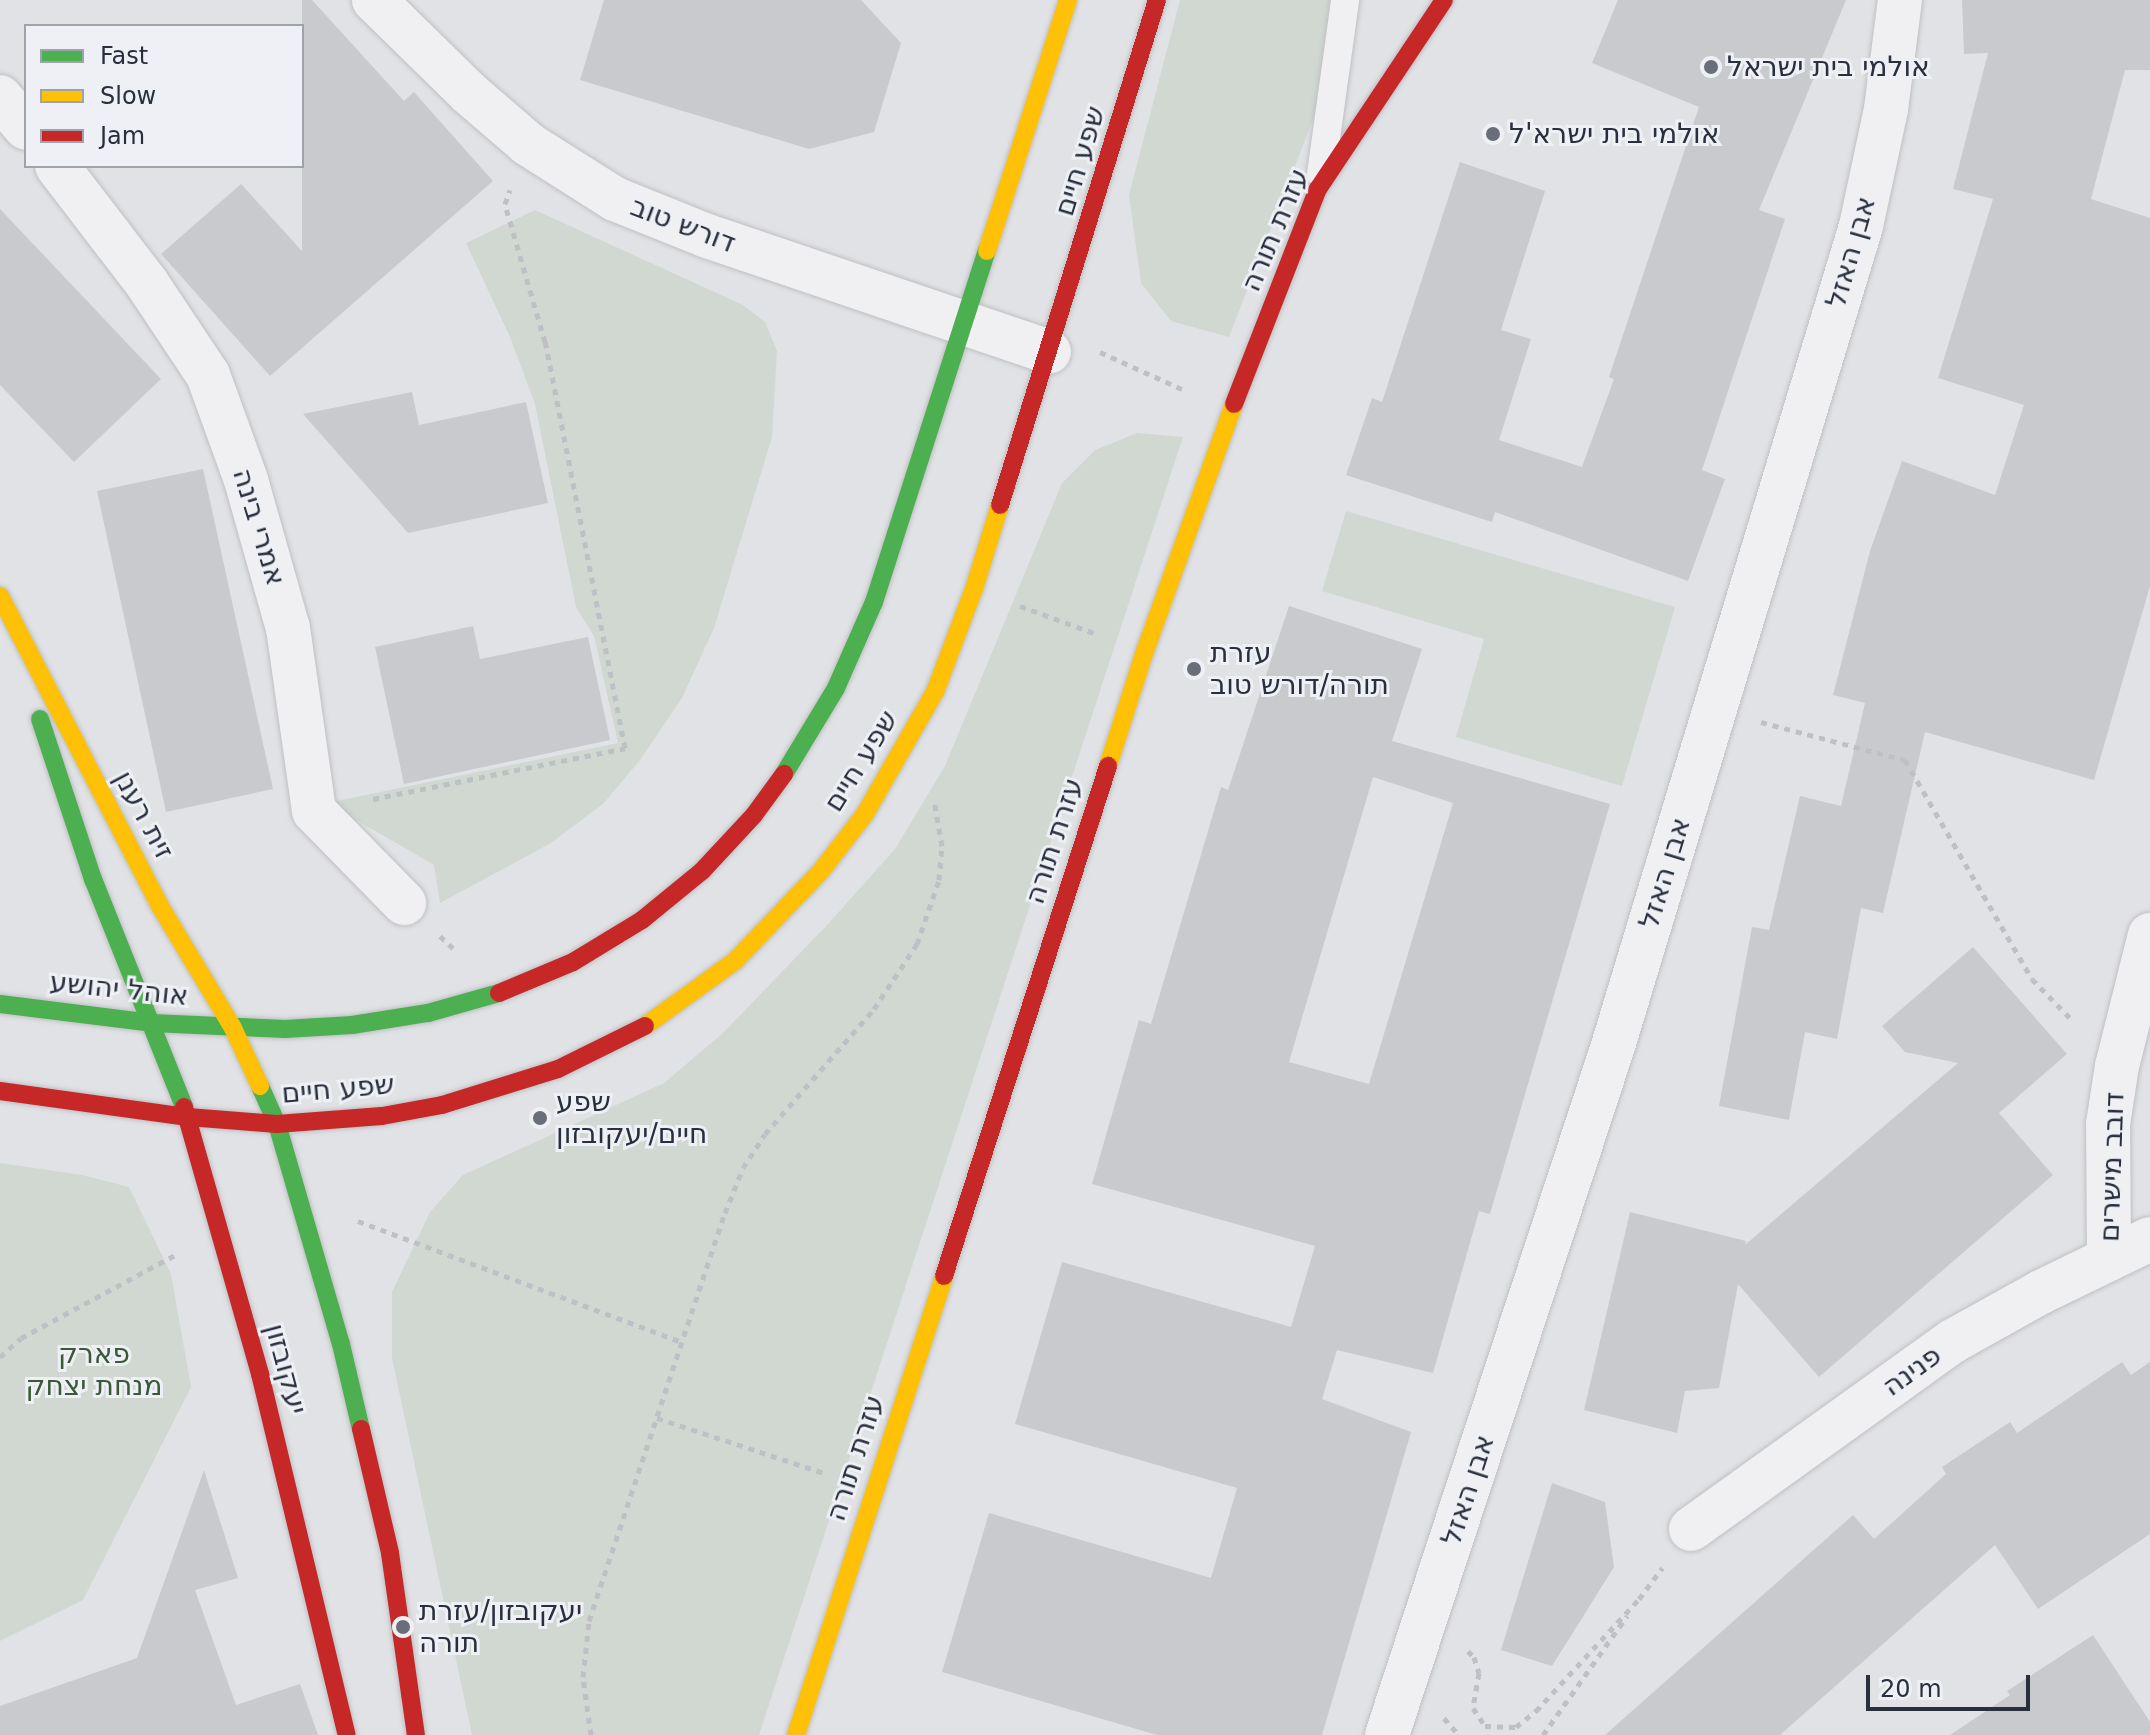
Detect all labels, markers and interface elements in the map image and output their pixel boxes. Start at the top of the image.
legend [24,24,304,168]
text: Fast [100,42,148,70]
place label: אולמי בית ישראל [1727,50,1930,84]
marker: אולמי בית ישראל [1702,58,1720,76]
text: Slow [100,82,156,110]
street label: שפע חיים [1047,102,1113,220]
place label: אולמי בית ישרא'ל [1509,117,1719,151]
text: Jam [100,122,145,150]
marker: אולמי בית ישרא'ל [1484,125,1502,143]
street label: עזרת תורה [1234,163,1316,297]
street label: דורש טוב [626,190,740,260]
street label: אבן האזל [1819,193,1883,311]
street label: אמרי בינה [225,464,293,590]
place label: עזרת תורה/דורש טוב [1210,636,1389,702]
marker: עזרת תורה/דורש טוב [1185,660,1203,678]
street label: שפע חיים [817,704,905,818]
street label: זית רענן [107,765,181,865]
street label: עזרת תורה [1018,774,1090,908]
street label: אבן האזל [1632,814,1698,932]
street label: אוהל יהושע [48,965,190,1013]
street label: שפע חיים [280,1067,396,1111]
place label: שפע חיים/יעקובזון [556,1085,707,1151]
street label: דובב מישרים [2093,1091,2131,1243]
marker: שפע חיים/יעקובזון [531,1109,549,1127]
street label: יעקובזון [258,1320,314,1418]
park label: פארק מנחת יצחק [26,1337,162,1403]
street label: פנינה [1876,1338,1948,1404]
street label: עזרת תורה [819,1391,891,1525]
street label: אבן האזל [1434,1431,1502,1549]
place label: יעקובזון/עזרת תורה [419,1594,582,1660]
marker: יעקובזון/עזרת תורה [394,1618,412,1636]
scale bar [1870,1659,2034,1709]
text: 20 m [1880,1675,1942,1703]

